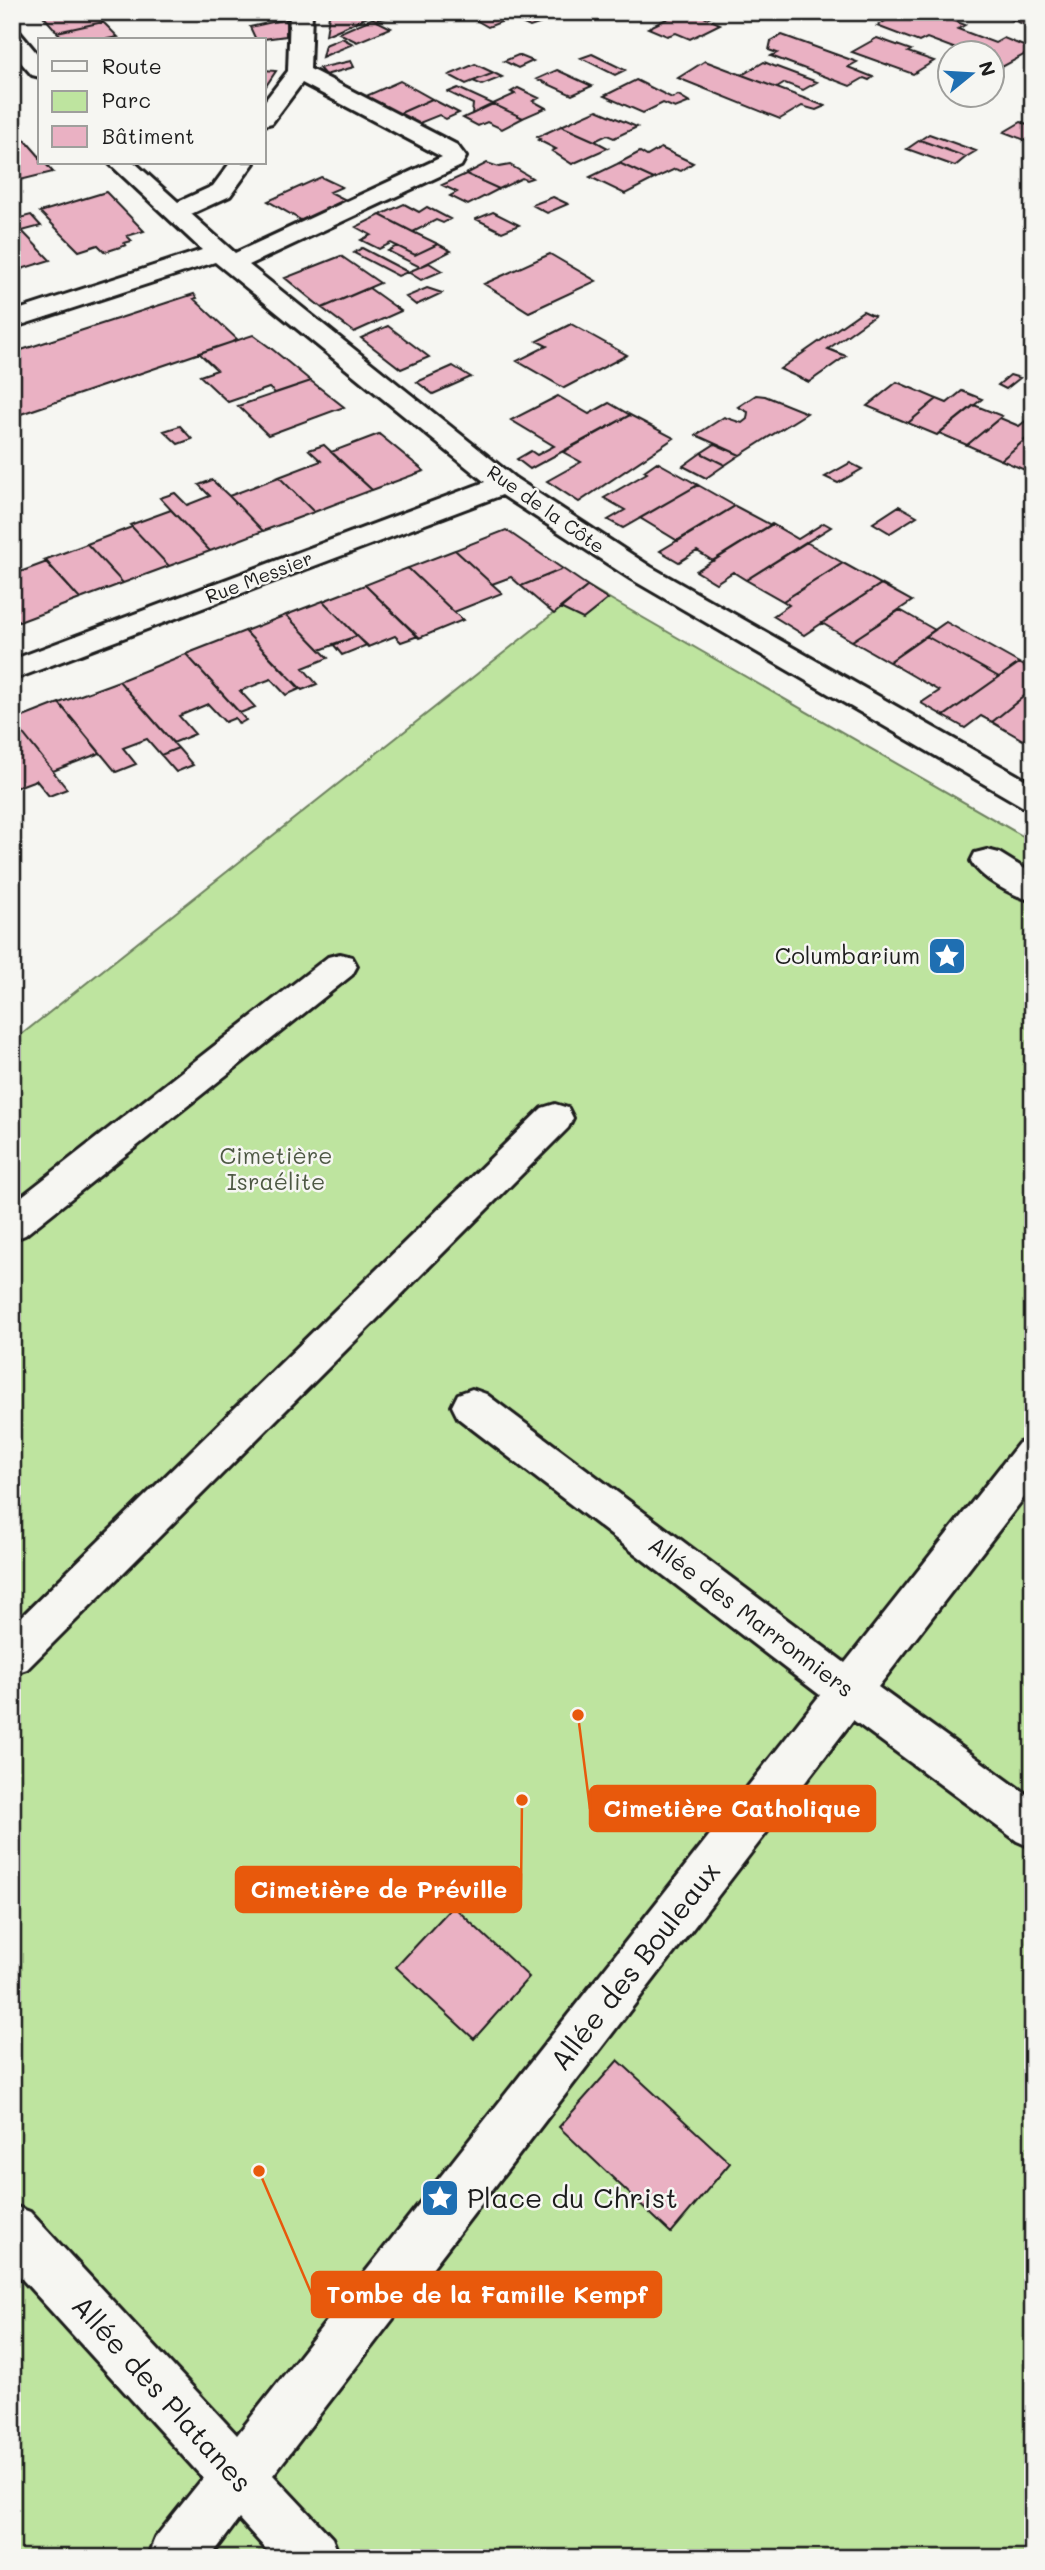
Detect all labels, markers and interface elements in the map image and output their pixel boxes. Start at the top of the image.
legend [38,38,266,164]
north arrow [936,38,1006,108]
text: Route [102,52,162,79]
text: N [974,58,1002,79]
text: Parc [102,86,151,113]
text: Bâtiment [102,122,194,149]
street label: Rue de la Côte [483,459,610,558]
street label: Rue Messier [202,545,316,608]
place icon: Columbarium [926,935,968,977]
place label: Columbarium [775,940,920,970]
park label: Cimetière Israélite [219,1140,333,1196]
street label: Allée des Marronniers [643,1529,860,1703]
callout: Cimetière Catholique [590,1786,875,1831]
text: Cimetière Catholique [603,1792,861,1823]
street label: Allée des Bouleaux [541,1854,727,2077]
callout: Cimetière de Préville [236,1867,521,1912]
text: Cimetière de Préville [251,1873,507,1904]
place icon: Place du Christ [419,2177,461,2219]
place label: Place du Christ [467,2179,678,2215]
callout: Tombe de la Famille Kempf [312,2272,661,2317]
text: Tombe de la Famille Kempf [326,2278,649,2309]
street label: Allée des Platanes [65,2287,261,2499]

